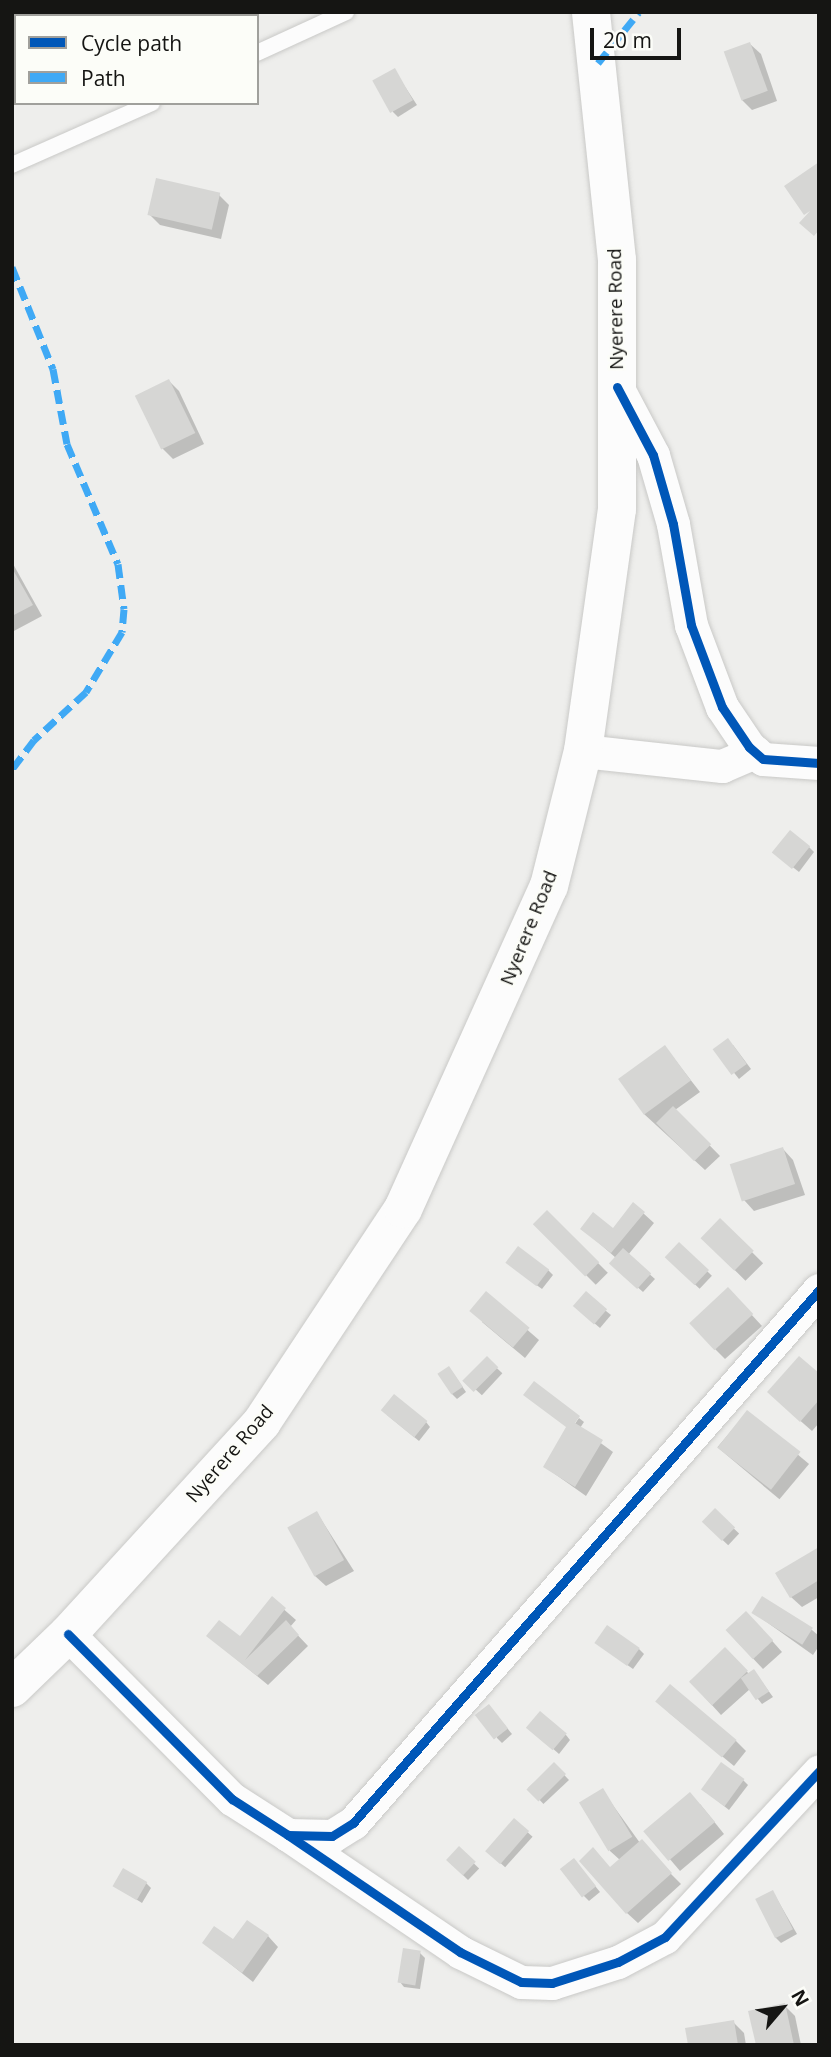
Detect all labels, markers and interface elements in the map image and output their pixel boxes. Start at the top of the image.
legend [14,14,259,105]
scale bar [593,14,684,58]
text: 20 m [603,26,652,54]
text: Cycle path [81,29,182,57]
text: Path [81,64,126,92]
street label: Nyerere Road [604,248,628,370]
street label: Nyerere Road [496,867,562,989]
street label: Nyerere Road [181,1401,279,1507]
north arrow [747,1973,817,2043]
text: N [785,1985,815,2011]

